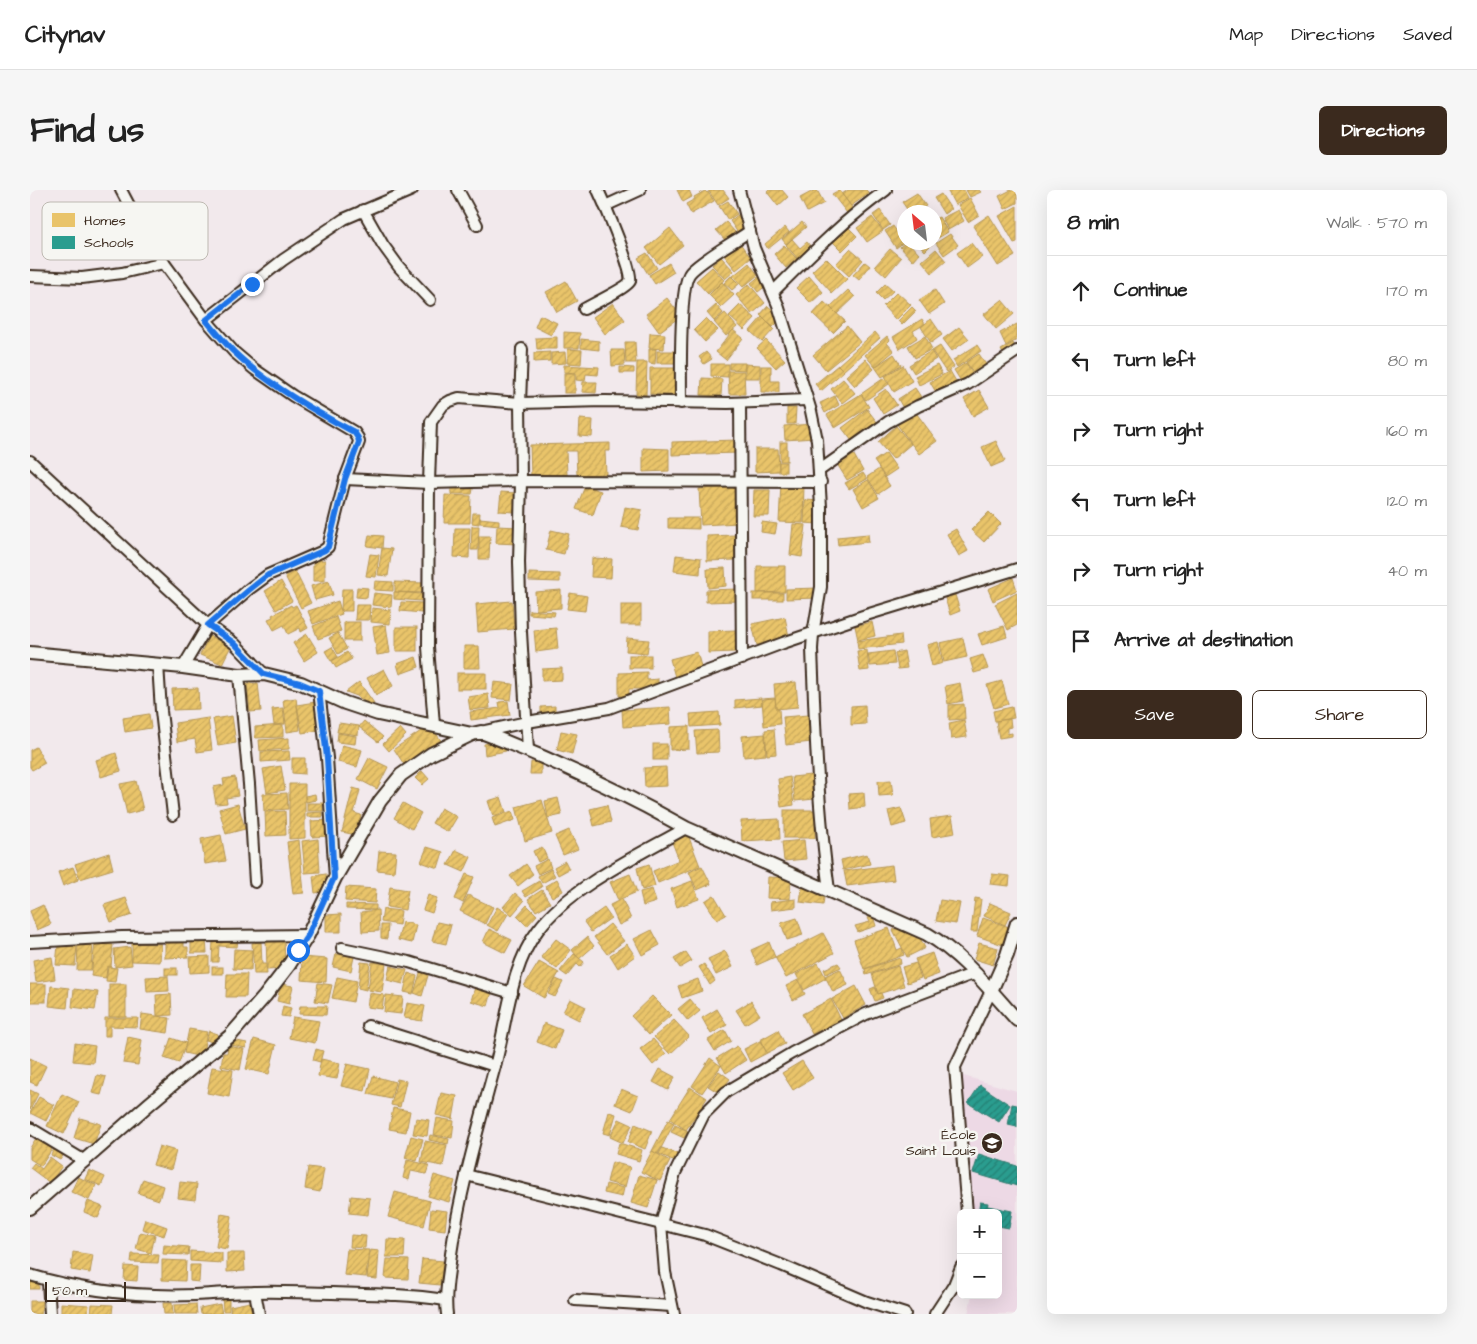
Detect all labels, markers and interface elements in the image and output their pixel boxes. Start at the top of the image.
text: Citynav [25,18,105,52]
text: Map [1229,22,1263,47]
text: Directions [1291,22,1375,47]
text: Saved [1403,22,1452,47]
text: Find us [30,106,144,155]
button: Directions [1319,106,1447,155]
legend [42,202,208,260]
north arrow [897,205,942,250]
text: 8 min [1067,208,1119,237]
text: Homes [84,211,126,231]
text: Walk · 570 m [1326,212,1427,234]
text: Schools [84,233,134,253]
route end [241,273,264,296]
icon: ahead [1067,277,1095,305]
text: Continue [1114,277,1188,304]
text: 170 m [1386,280,1427,302]
icon: left [1067,347,1095,375]
text: Turn left [1114,347,1195,374]
text: 80 m [1388,350,1427,372]
icon: right [1067,417,1095,445]
text: Turn right [1114,417,1203,444]
text: 160 m [1386,420,1427,442]
icon: left [1067,487,1095,515]
text: Turn left [1114,487,1195,514]
text: 120 m [1387,490,1427,512]
icon: right [1067,557,1095,585]
text: Turn right [1114,557,1203,584]
text: 40 m [1387,560,1427,582]
icon: arrive [1067,627,1095,655]
text: Arrive at destination [1114,627,1293,654]
button: Save [1067,690,1242,739]
button: Share [1252,690,1427,739]
route start [287,939,310,962]
place label: École Saint Louis [906,1125,976,1161]
school or university icon: École Saint Louis [980,1131,1004,1155]
map controls [957,1209,1002,1299]
button: + [957,1209,1002,1254]
button: − [957,1254,1002,1299]
scale bar [45,1279,126,1302]
text: 50 m [52,1281,87,1301]

